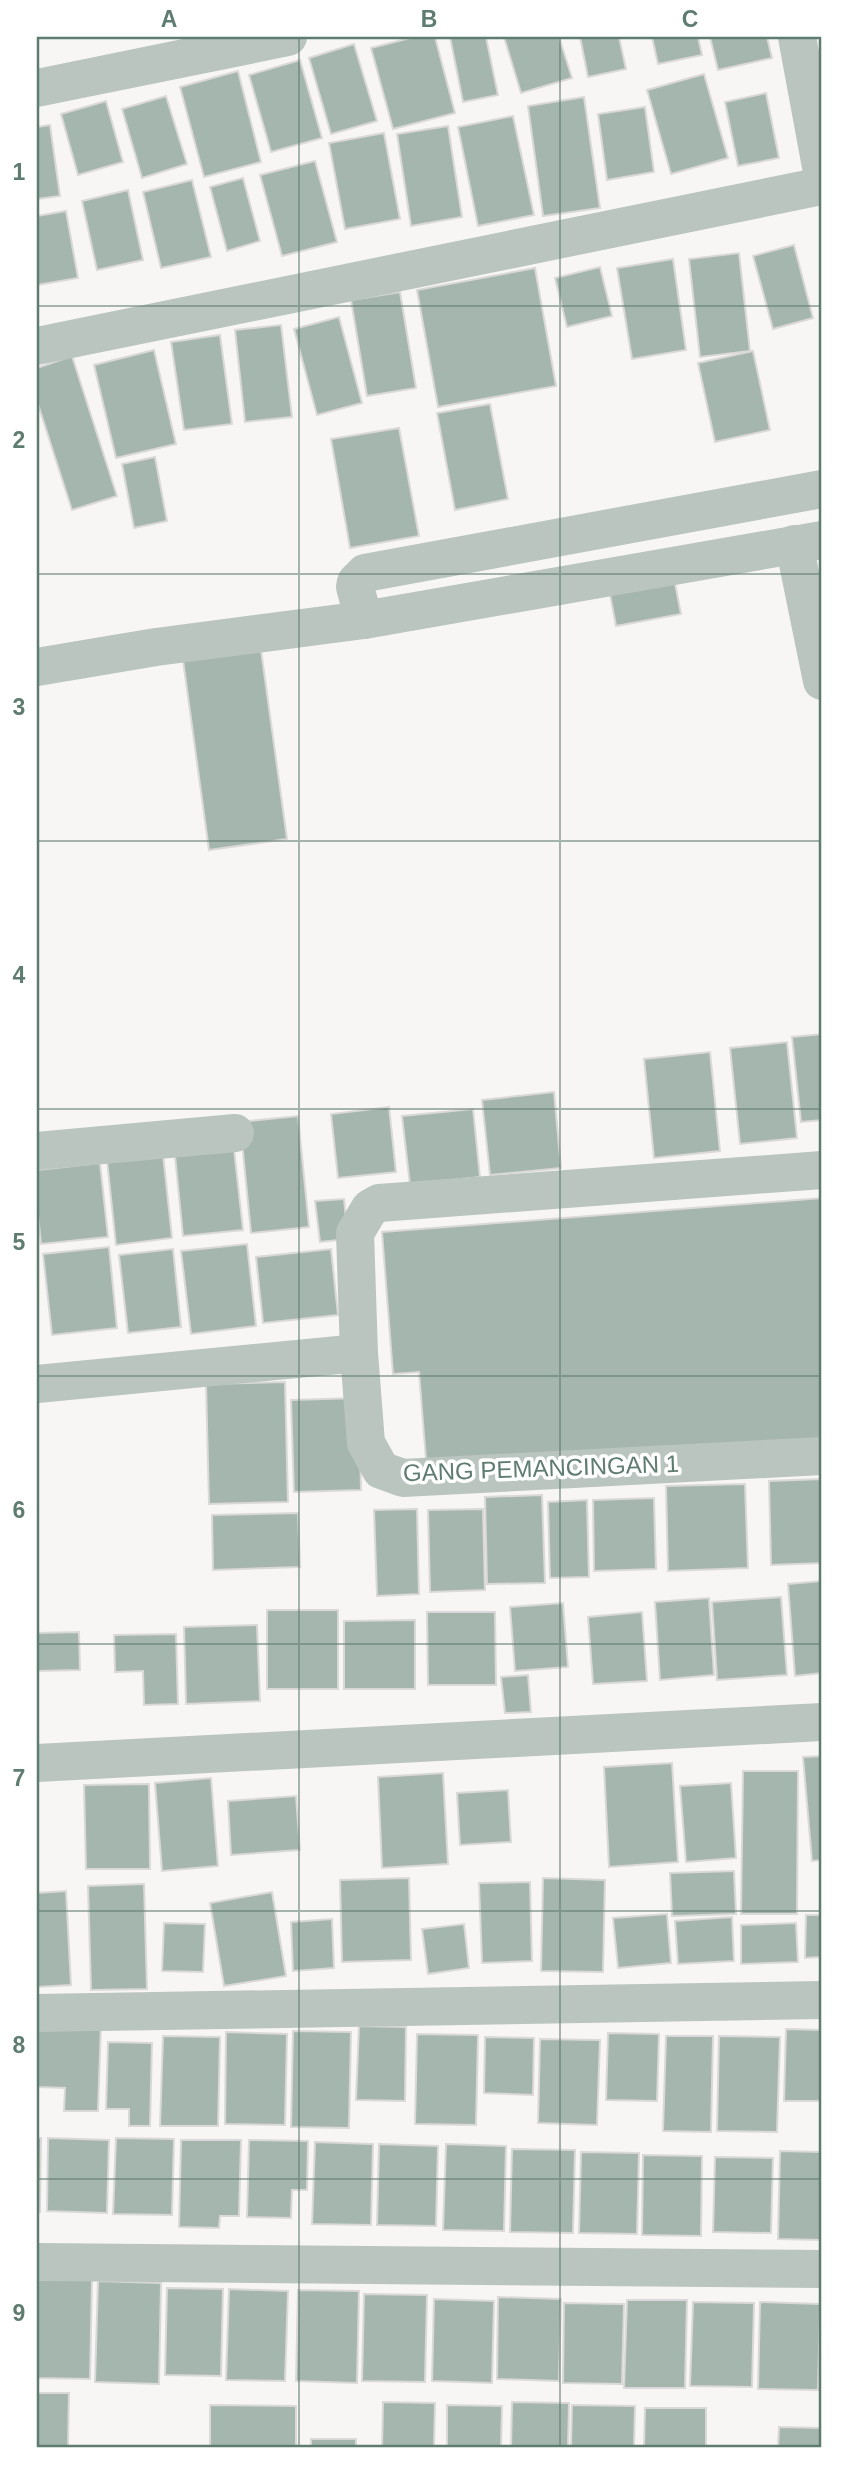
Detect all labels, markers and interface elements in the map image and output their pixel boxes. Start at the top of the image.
text: A [161,6,177,32]
text: B [421,6,437,32]
text: C [682,6,698,32]
text: 1 [13,159,26,185]
text: 2 [13,427,25,453]
text: 3 [13,694,25,720]
text: 4 [13,962,26,988]
text: 5 [13,1229,26,1255]
street label: GANG PEMANCINGAN 1 [403,1450,679,1486]
text: 6 [13,1497,25,1523]
text: 7 [13,1765,25,1791]
text: 8 [13,2032,26,2058]
text: 9 [13,2300,25,2326]

